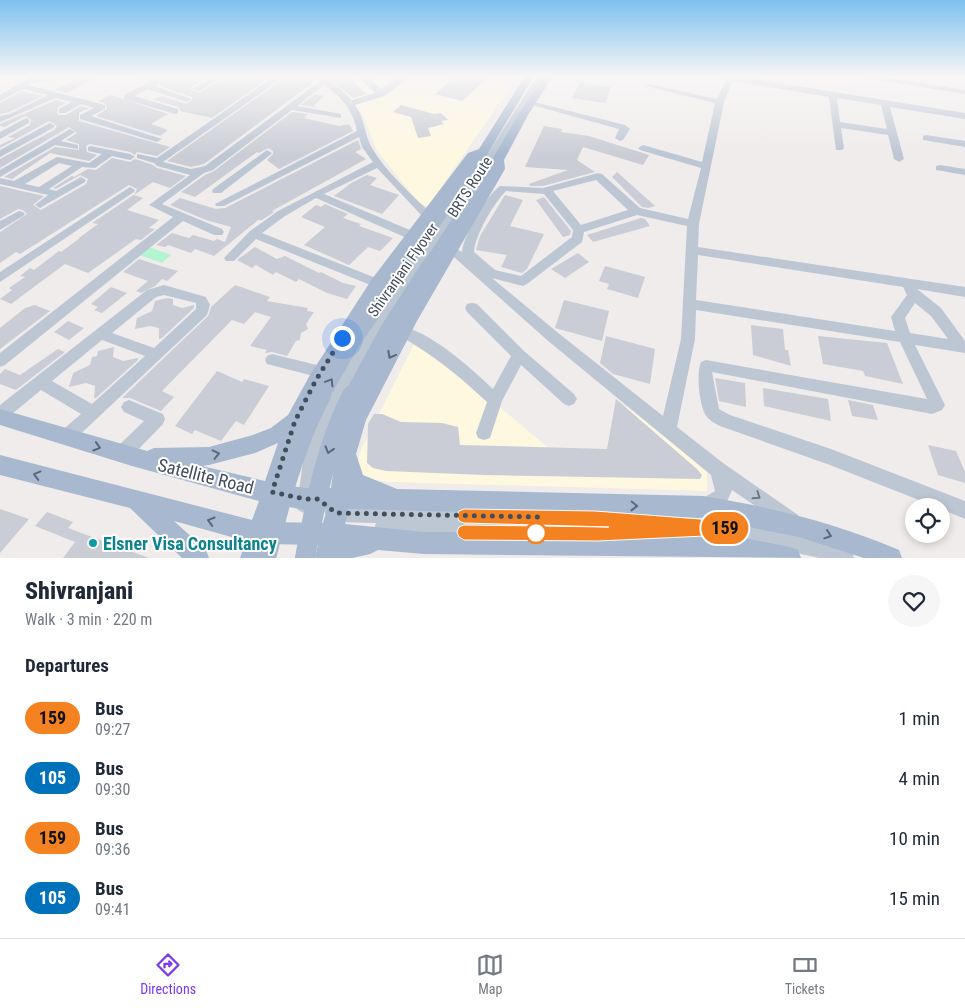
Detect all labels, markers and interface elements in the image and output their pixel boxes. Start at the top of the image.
street label: BRTS Route [444,153,496,221]
street label: Shivranjani Flyover [364,219,442,320]
your location [330,326,355,351]
one-way arrow [387,350,397,359]
one-way arrow [324,378,334,387]
one-way arrow [92,441,100,451]
one-way arrow [325,445,335,453]
one-way arrow [211,449,220,460]
street label: Satellite Road [156,454,256,498]
one-way arrow [32,470,41,481]
one-way arrow [751,490,761,499]
map controls [905,498,950,543]
button: locate [905,498,950,543]
one-way arrow [630,500,638,511]
line badge: 159 [696,512,754,544]
one-way arrow [207,516,215,526]
text: 159 [711,517,739,538]
unlabelled marker [525,522,547,544]
one-way arrow [823,529,831,539]
place label: Elsner Visa Consultancy [103,533,277,554]
marker: Elsner Visa Consultancy [87,537,99,549]
button: heart [888,575,940,627]
text: Shivranjani [25,577,133,605]
text: Walk · 3 min · 220 m [25,610,152,629]
text: Departures [25,654,109,677]
text: Bus [95,697,124,720]
text: 159 [39,707,66,728]
text: 1 min [898,707,940,730]
text: 09:27 [95,720,130,739]
text: Bus [95,757,124,780]
text: 105 [39,767,66,788]
text: 4 min [898,767,940,790]
text: 09:30 [95,780,130,799]
text: Bus [95,817,124,840]
text: 159 [39,827,66,848]
text: 10 min [889,827,940,850]
text: 09:36 [95,840,130,859]
text: Bus [95,877,124,900]
text: 105 [39,887,66,908]
text: 15 min [889,887,940,910]
text: 09:41 [95,900,130,919]
tab: Directions [140,951,196,997]
tab: Map [476,951,504,997]
tab: Tickets [785,951,825,997]

